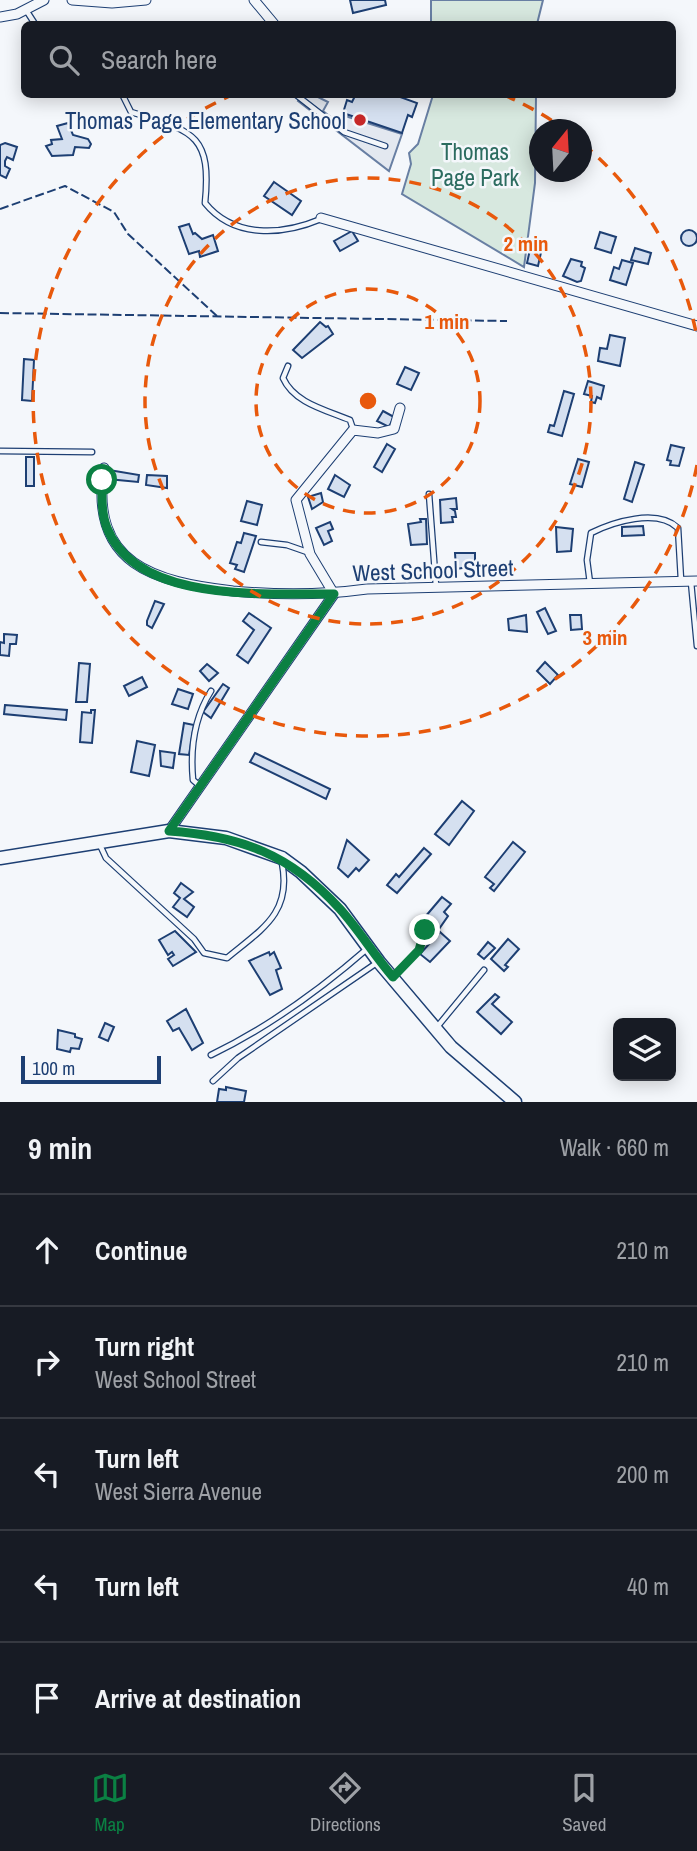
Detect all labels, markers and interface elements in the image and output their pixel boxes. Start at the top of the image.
search box [21,21,676,98]
icon: search [45,41,83,79]
text: Search here [101,42,217,77]
place label: Thomas Page Elementary School [65,105,346,136]
marker: Thomas Page Elementary School [352,112,368,128]
north arrow [529,119,592,182]
park label: Thomas Page Park [431,136,520,193]
text: 2 min [504,229,548,258]
text: 1 min [425,307,469,336]
centre of rings [356,389,380,413]
route start [86,464,117,495]
street label: West School Street [352,552,514,588]
text: 3 min [583,623,627,652]
route end [409,914,440,945]
map controls [613,1018,676,1081]
button: layers [613,1018,676,1081]
scale bar [21,1053,161,1085]
text: 100 m [32,1055,75,1081]
text: 9 min [28,1128,92,1168]
text: Walk · 660 m [560,1132,669,1163]
icon: ahead [28,1231,66,1269]
text: Continue [95,1233,187,1268]
text: 210 m [617,1235,669,1266]
text: Turn right [95,1329,194,1364]
icon: right [28,1343,66,1381]
text: 210 m [617,1347,669,1378]
text: West School Street [95,1364,256,1395]
text: Turn left [95,1441,179,1476]
icon: left [28,1455,66,1493]
text: 200 m [617,1459,669,1490]
text: West Sierra Avenue [95,1476,262,1507]
icon: left [28,1567,66,1605]
text: Turn left [95,1569,179,1604]
text: 40 m [627,1571,669,1602]
icon: arrive [28,1679,66,1717]
text: Arrive at destination [95,1681,301,1716]
tab: Map [91,1769,129,1837]
tab: Directions [310,1769,381,1837]
tab: Saved [562,1769,606,1837]

